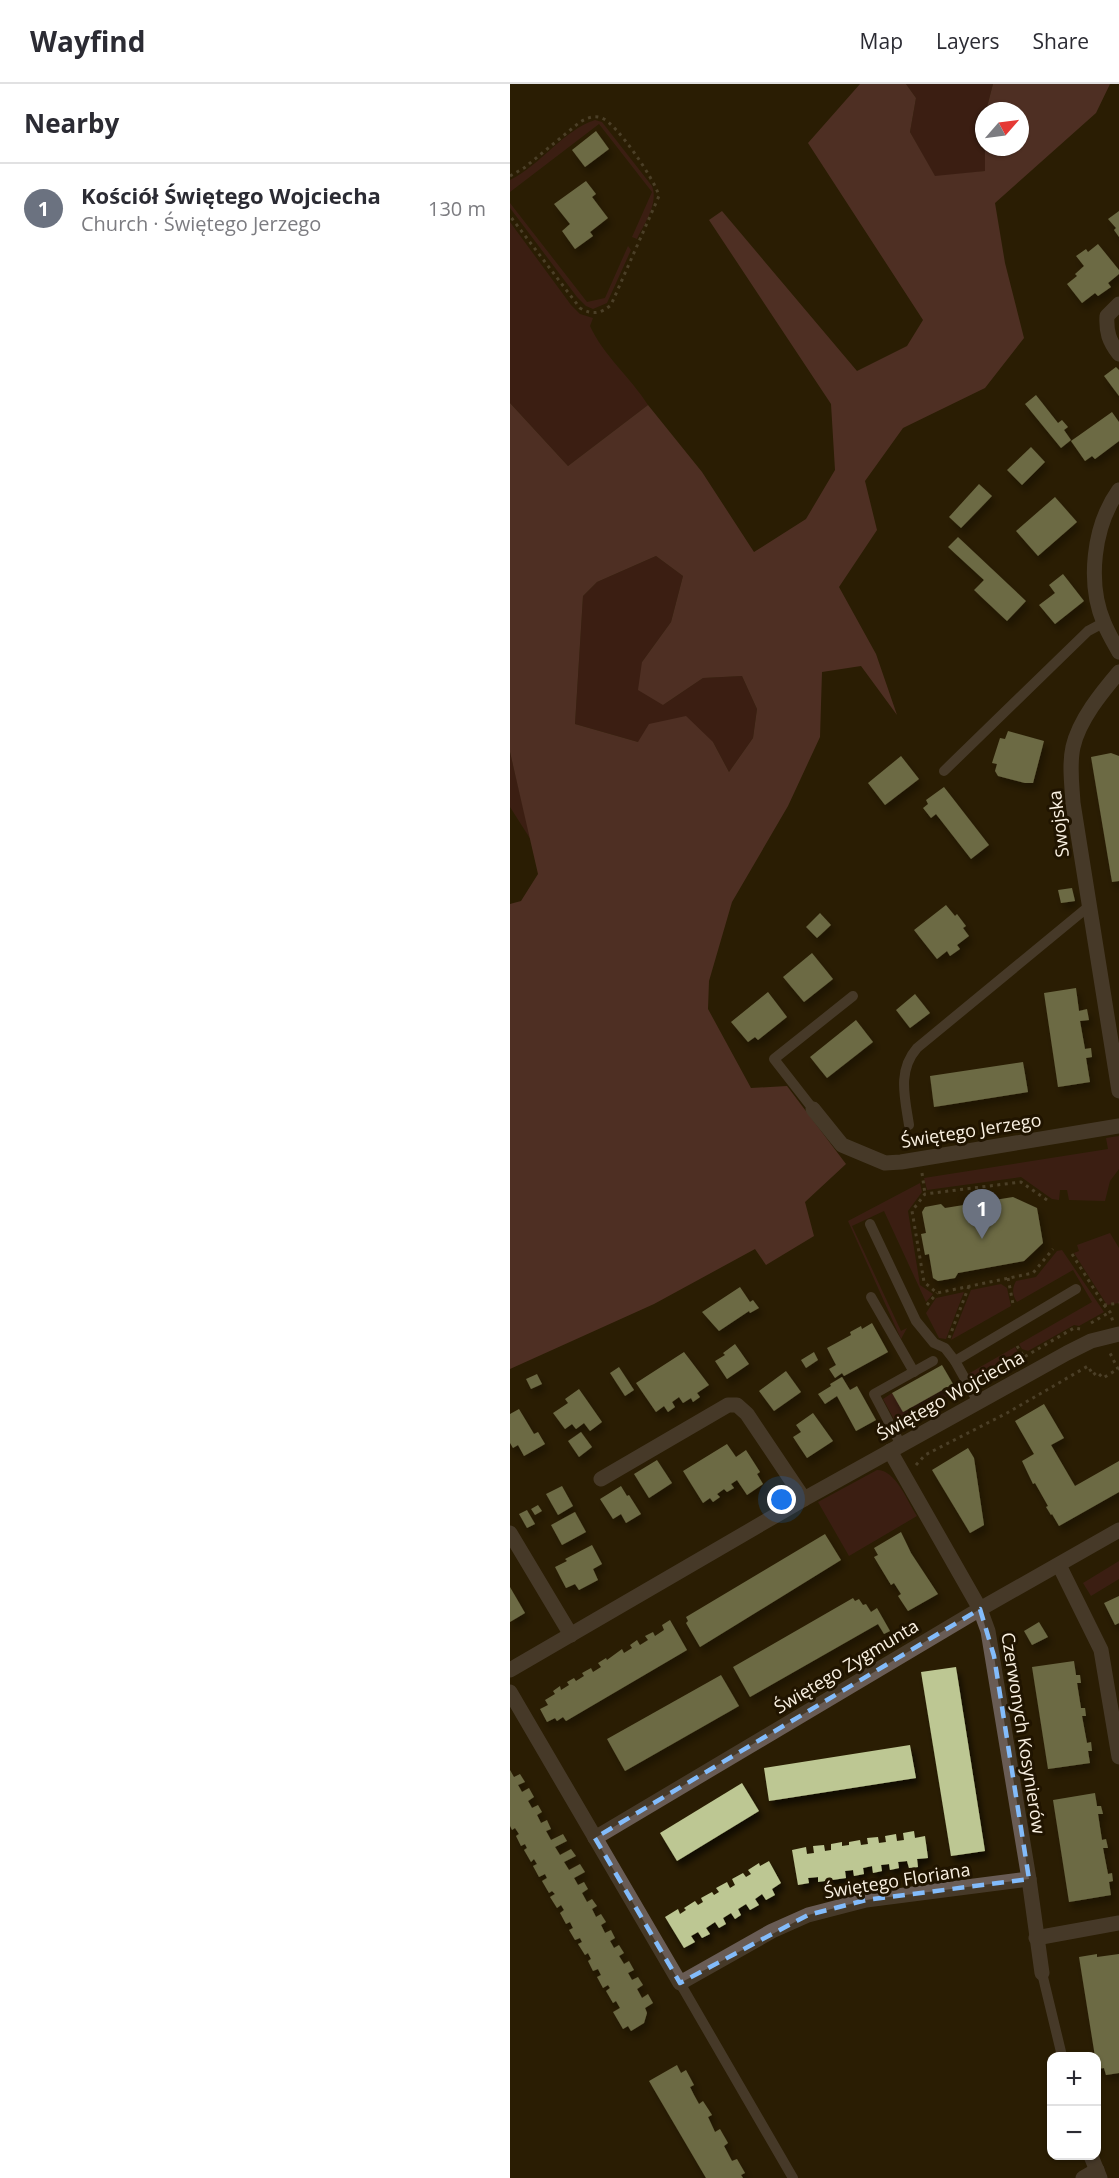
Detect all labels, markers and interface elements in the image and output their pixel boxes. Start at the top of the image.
text: Wayfind [30,22,145,60]
text: Map [860,27,903,55]
text: Layers [936,27,1000,55]
text: Share [1033,27,1089,55]
north arrow [975,102,1029,156]
text: Nearby [24,105,119,141]
text: Kościół Świętego Wojciecha [81,180,381,210]
text: 1 [38,195,49,222]
text: 130 m [428,195,486,222]
text: Church · Świętego Jerzego [81,210,321,237]
street label: Swojska [1042,789,1074,859]
street label: Świętego Jerzego [899,1107,1043,1153]
pin: 1 [962,1190,1002,1239]
street label: Świętego Wojciecha [872,1344,1028,1446]
your location [767,1485,796,1514]
street label: Świętego Zygmunta [769,1613,923,1719]
street label: Czerwonych Kosynierów [996,1631,1052,1836]
street label: Świętego Floriana [822,1857,972,1903]
map controls [1047,2052,1101,2160]
button: + [1047,2052,1101,2106]
button: − [1047,2106,1101,2160]

